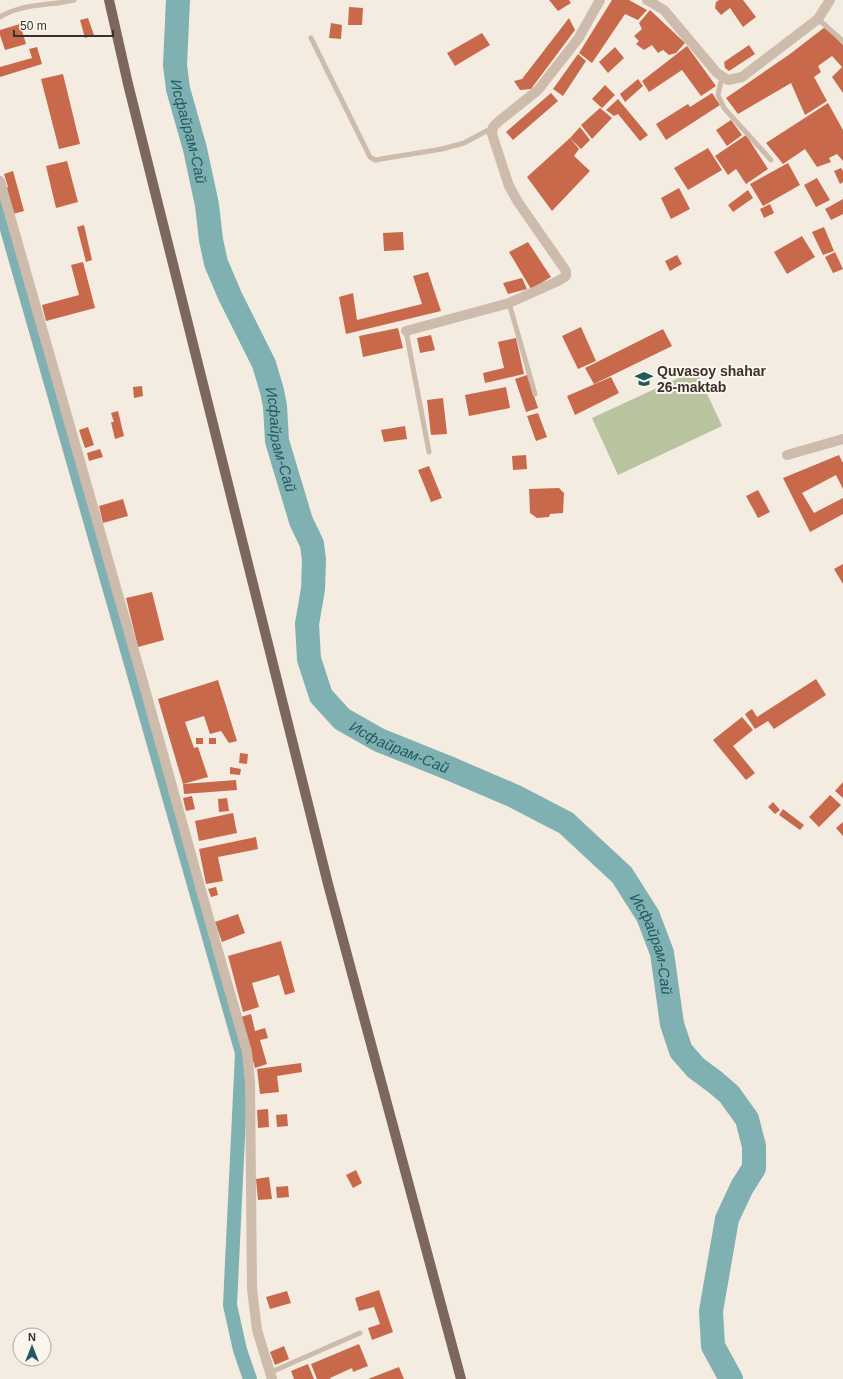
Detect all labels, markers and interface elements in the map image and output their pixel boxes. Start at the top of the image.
scale bar [14,12,113,38]
text: 50 m [20,19,47,33]
water label: Исфайрам-Сай [168,78,211,186]
place label: Quvasoy shahar 26-maktab [657,363,766,395]
school or university icon: Quvasoy shahar 26-maktab [634,369,654,389]
water label: Исфайрам-Сай [263,385,300,494]
water label: Исфайрам-Сай [347,717,453,776]
water label: Исфайрам-Сай [627,890,676,996]
north arrow [12,1327,52,1367]
text: N [28,1331,36,1343]

